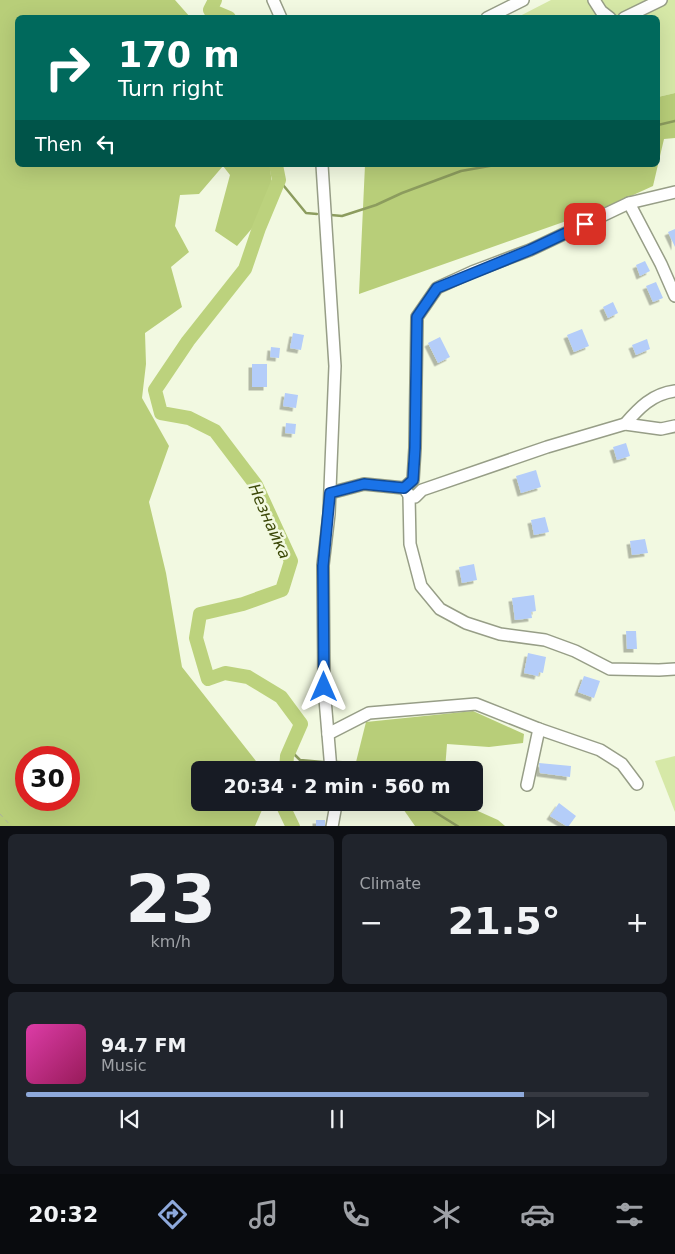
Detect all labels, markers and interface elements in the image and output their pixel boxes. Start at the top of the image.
icon: right [35,35,100,100]
text: 170 m [118,35,240,75]
text: Turn right [118,76,223,101]
icon: left [92,130,120,158]
text: Then [35,133,82,155]
pin [564,203,606,245]
icon: arrive [571,210,599,238]
water label: Незнайка [244,481,295,562]
position arrow [297,660,349,712]
speed limit sign: 30 [15,746,80,811]
text: 20:34 · 2 min · 560 m [223,775,451,797]
text: 23 [126,862,216,937]
text: Climate [360,874,421,893]
text: 21.5° [448,899,561,943]
text: − [360,906,383,939]
text: + [626,906,649,939]
text: km/h [151,932,191,951]
text: 94.7 FM [101,1034,186,1056]
text: Music [101,1056,147,1075]
icon: previous [116,1105,144,1133]
icon: pause [323,1105,351,1133]
icon: next [531,1105,559,1133]
icon: directions [155,1197,190,1232]
icon: music [246,1197,281,1232]
icon: phone [338,1197,373,1232]
icon: climate [429,1197,464,1232]
icon: car [520,1197,555,1232]
icon: filters [612,1197,647,1232]
text: 20:32 [28,1202,98,1227]

